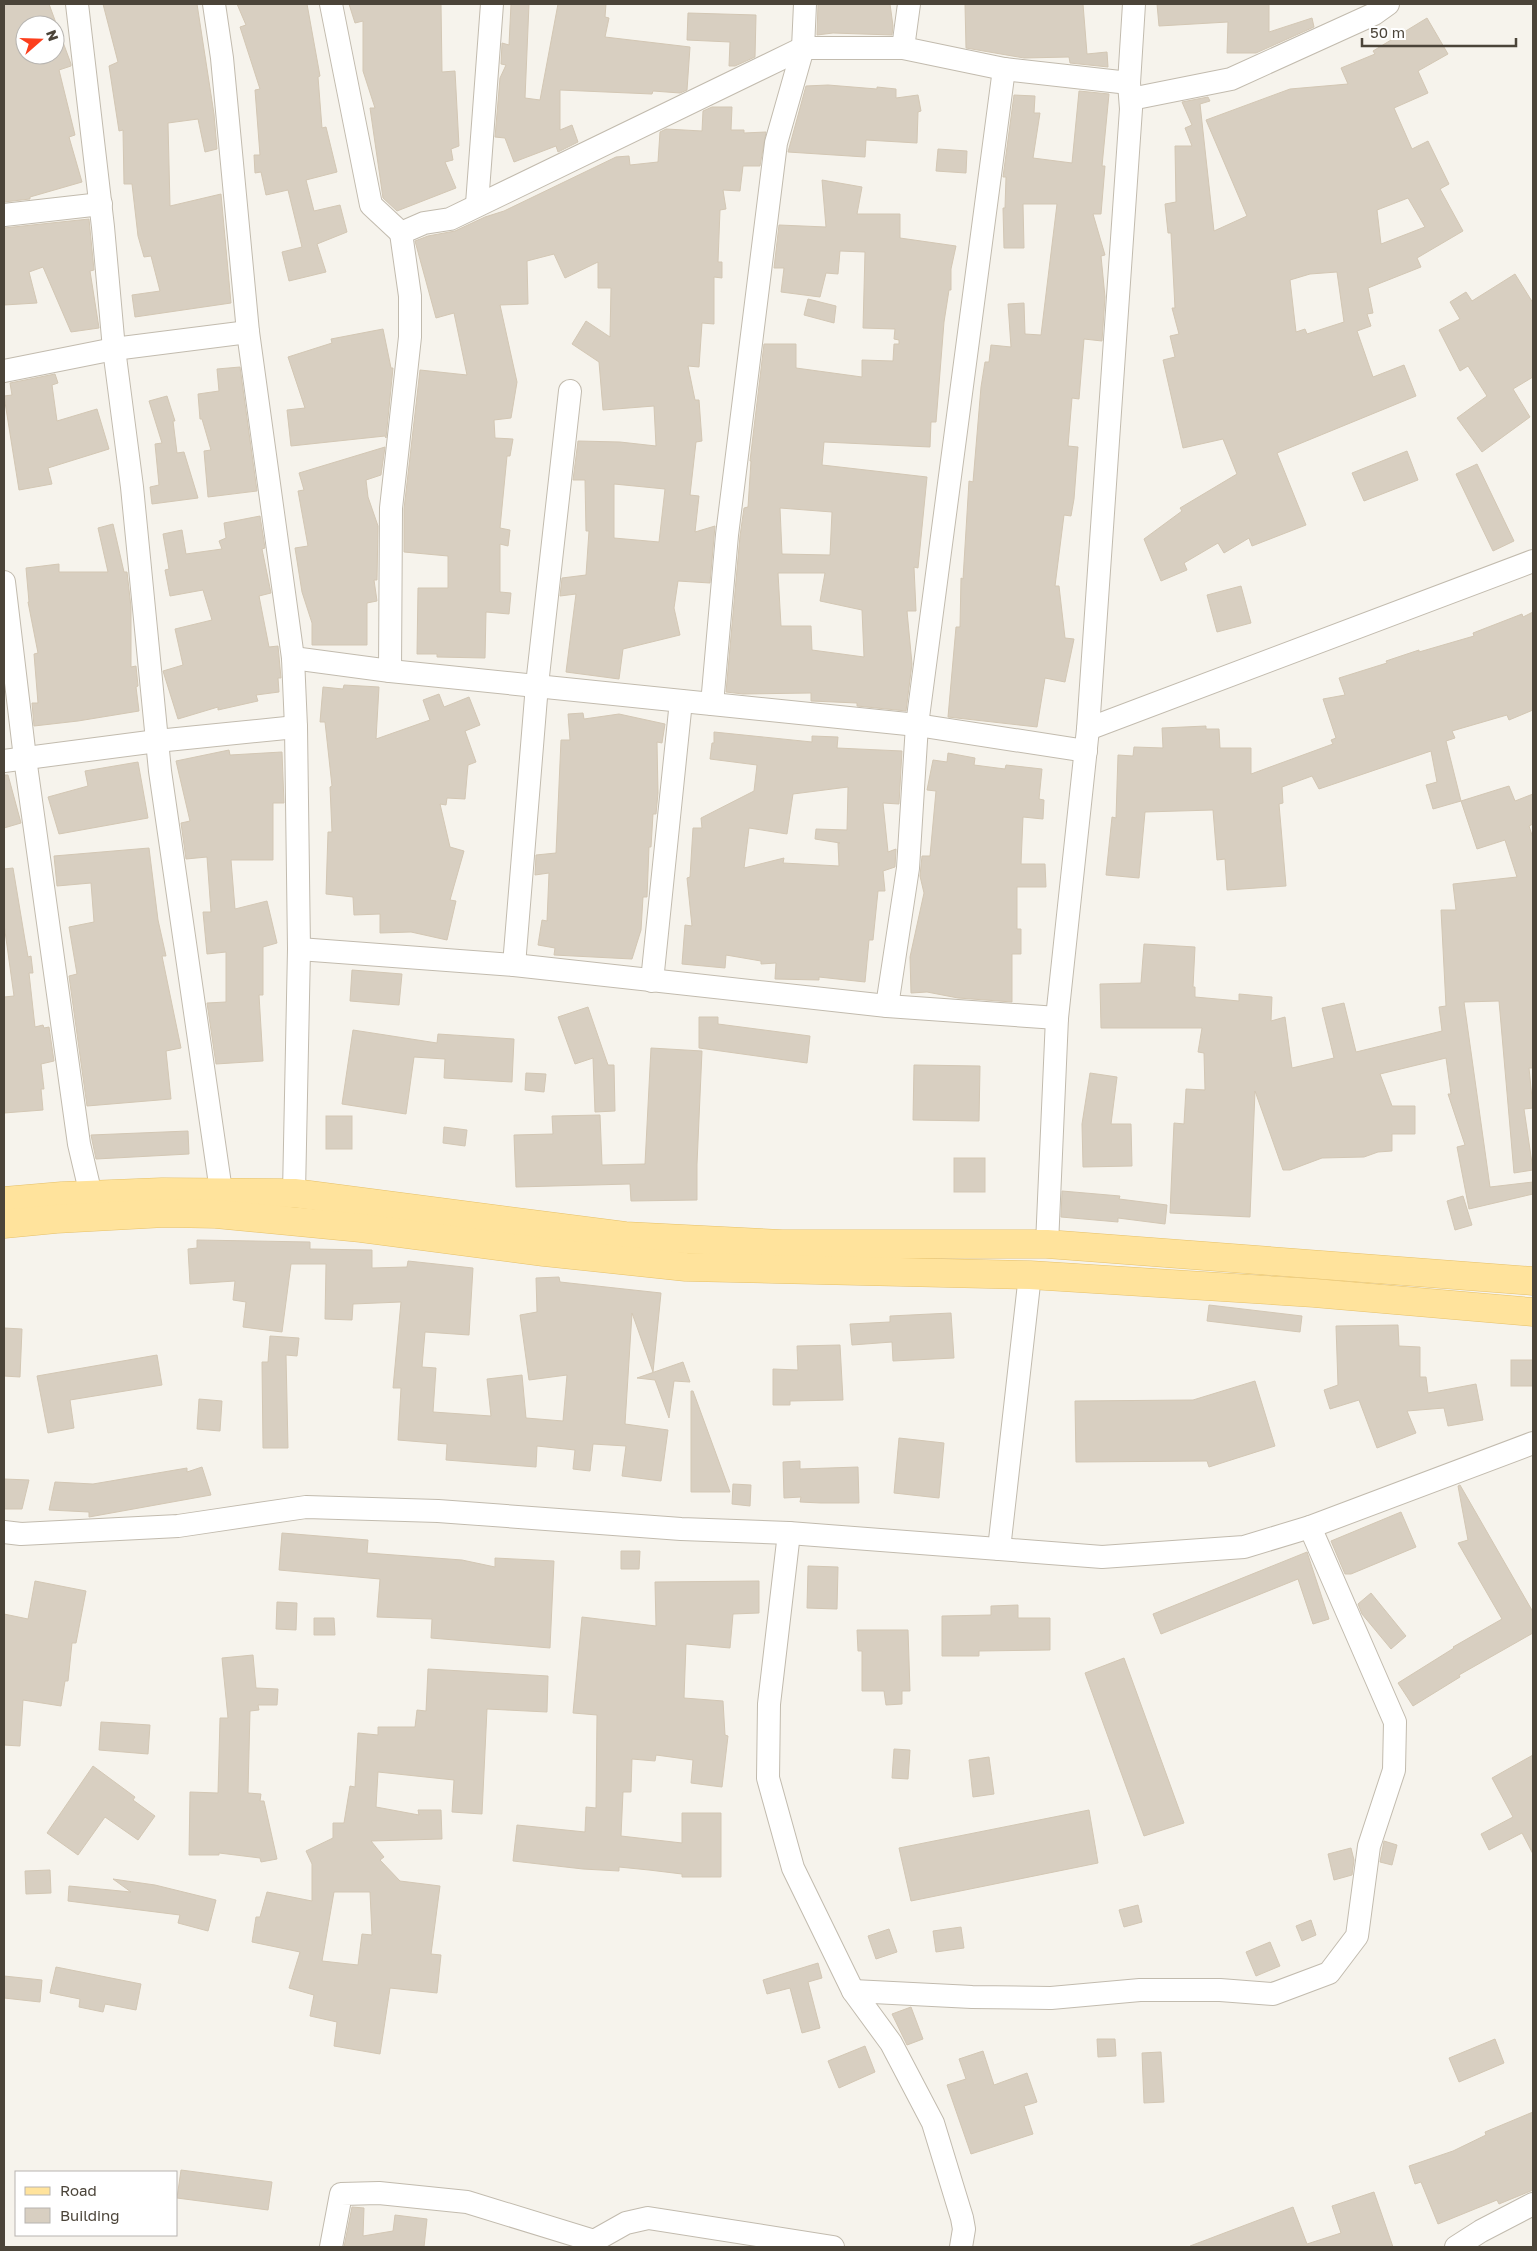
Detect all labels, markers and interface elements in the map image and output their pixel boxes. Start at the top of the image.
north arrow [15,15,65,65]
scale bar [1362,15,1516,47]
text: 50 m [1370,23,1405,41]
text: N [43,27,62,43]
legend [15,2171,178,2236]
text: Road [60,2181,97,2199]
text: Building [60,2206,120,2224]

